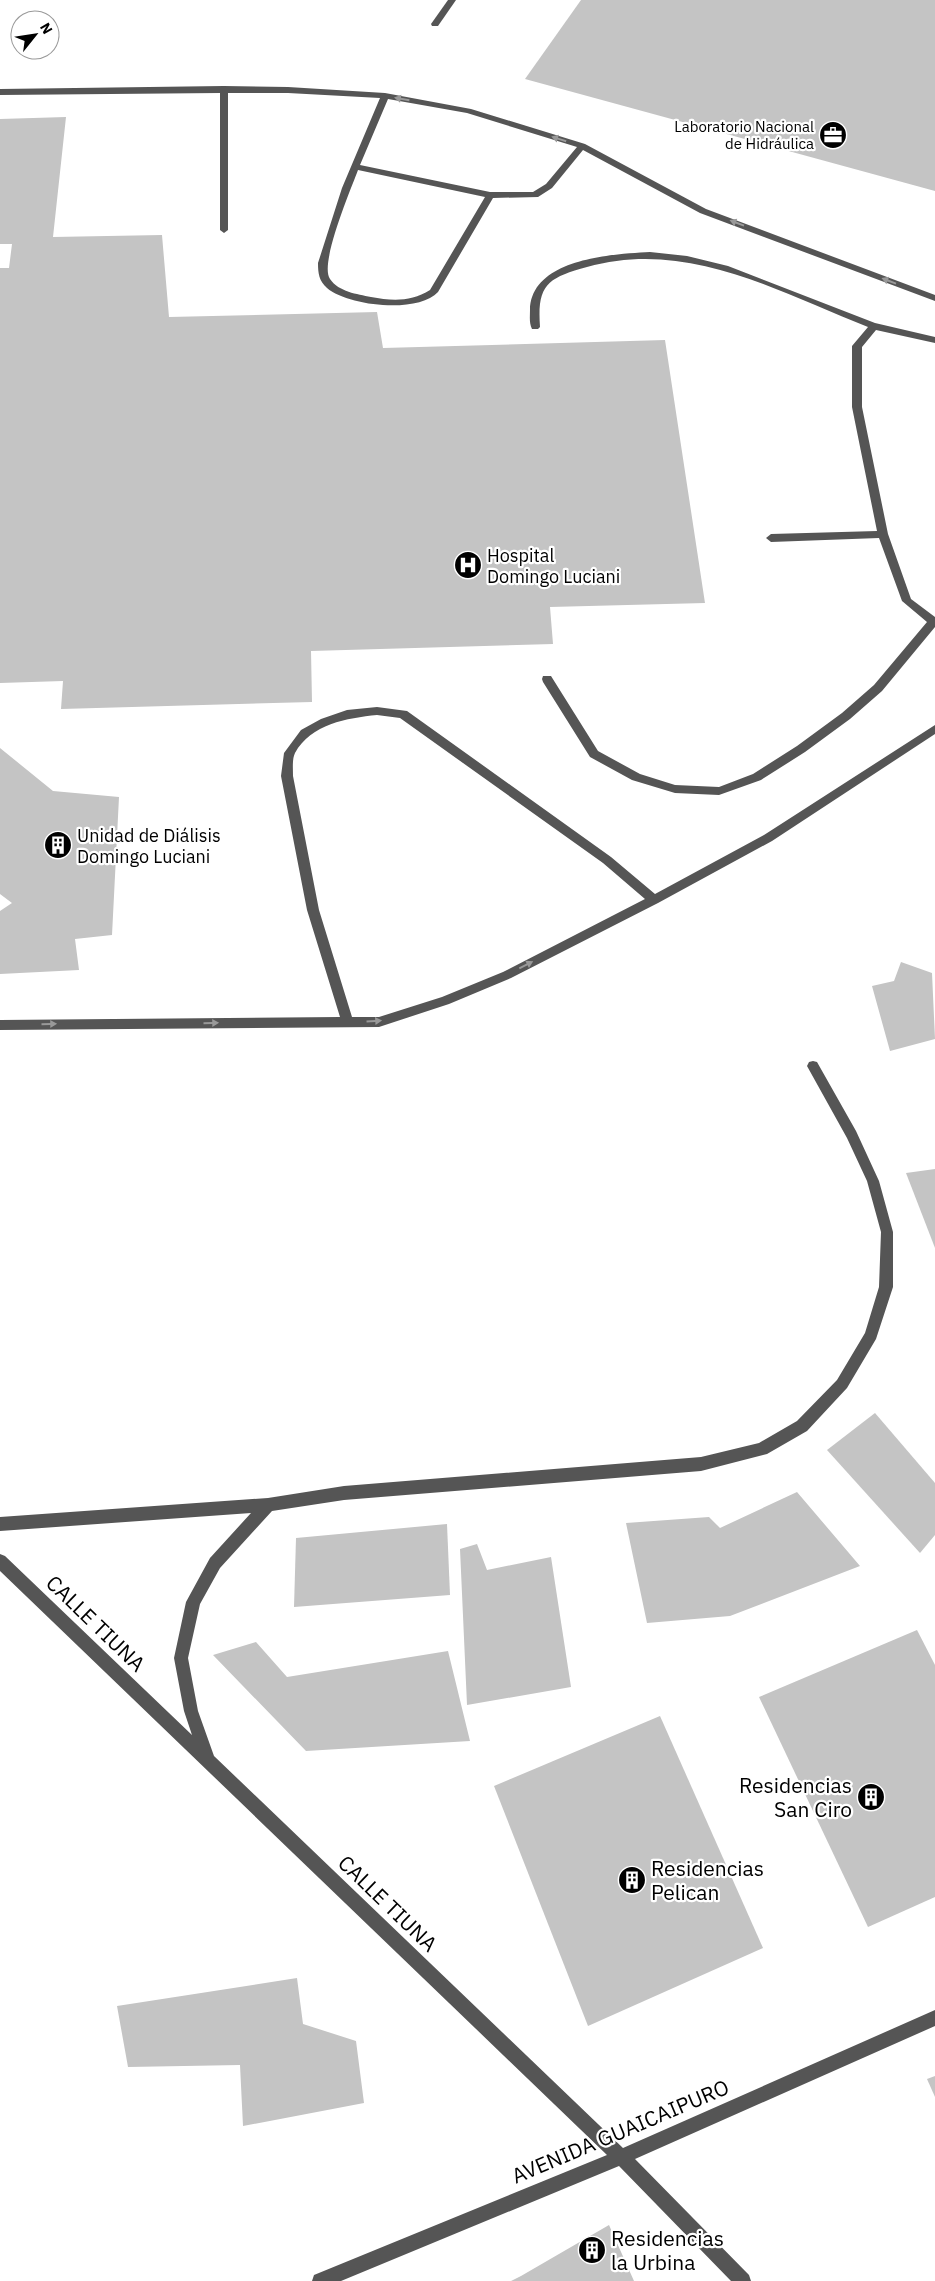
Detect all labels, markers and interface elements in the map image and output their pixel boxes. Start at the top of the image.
north arrow [10,10,60,60]
text: N [36,20,57,37]
one-way arrow [394,95,410,103]
place label: Laboratorio Nacional de Hidráulica [674,117,814,153]
office icon: Laboratorio Nacional de Hidráulica [818,120,848,150]
one-way arrow [552,135,567,142]
one-way arrow [730,219,745,227]
one-way arrow [882,277,897,284]
place label: Hospital Domingo Luciani [487,544,620,588]
hospital icon: Hospital Domingo Luciani [453,550,483,580]
place label: Unidad de Diálisis Domingo Luciani [77,824,221,868]
building icon: Unidad de Diálisis Domingo Luciani [43,830,73,860]
one-way arrow [518,961,533,969]
one-way arrow [366,1017,382,1025]
one-way arrow [203,1019,219,1027]
one-way arrow [41,1020,57,1028]
street label: CALLE TIUNA [40,1569,152,1677]
place label: Residencias San Ciro [739,1771,852,1823]
building icon: Residencias San Ciro [856,1782,886,1812]
street label: CALLE TIUNA [332,1849,444,1957]
place label: Residencias Pelican [651,1854,764,1906]
building icon: Residencias Pelican [617,1865,647,1895]
street label: AVENIDA GUAICAIPURO [507,2072,733,2190]
place label: Residencias la Urbina [611,2224,724,2276]
building icon: Residencias la Urbina [577,2235,607,2265]

